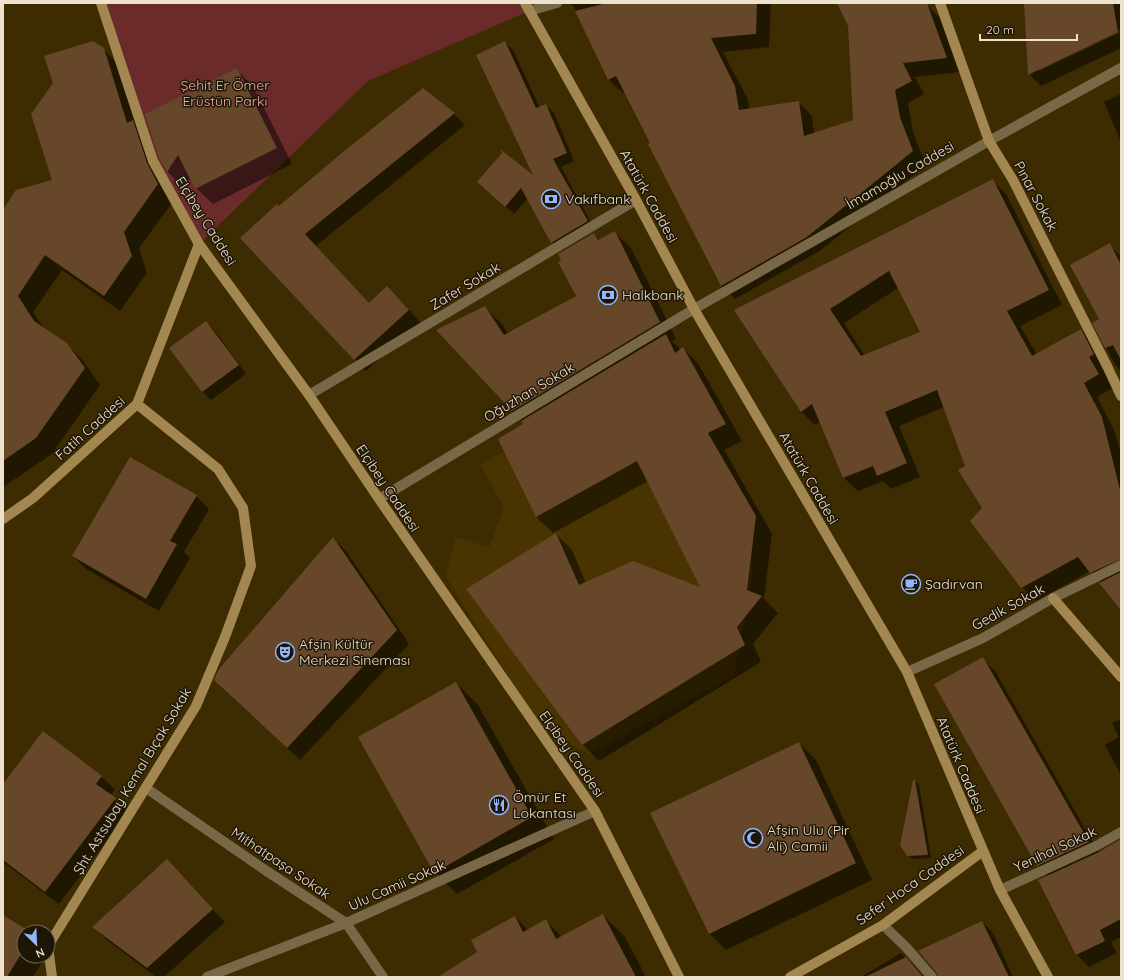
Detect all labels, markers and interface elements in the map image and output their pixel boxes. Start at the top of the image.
scale bar [980,16,1077,42]
text: 20 m [986,22,1014,37]
park label: Şehit Er Ömer Erüstün Parkı [180,76,270,110]
street label: İmamoğlu Caddesi [843,137,957,213]
street label: Atatürk Caddesi [616,146,682,246]
street label: Pınar Sokak [1010,158,1062,234]
street label: Elçibey Caddesi [171,173,241,269]
bank icon: Vakıfbank [540,188,562,210]
place label: Vakıfbank [565,190,631,208]
street label: Zafer Sokak [427,258,503,314]
bank icon: Halkbank [597,284,619,306]
place label: Halkbank [622,286,684,304]
street label: Oğuzhan Sokak [481,358,577,426]
street label: Fatih Caddesi [51,392,129,464]
street label: Atatürk Caddesi [775,429,843,527]
street label: Elçibey Caddesi [352,441,424,535]
cafe icon: Şadırvan [900,573,922,595]
place label: Şadırvan [925,575,983,593]
street label: Gedik Sokak [969,580,1047,634]
place label: Afşin Kültür Merkezi Sineması [299,635,410,669]
theatre icon: Afşin Kültür Merkezi Sineması [274,641,296,663]
street label: Şht. Astsubay Kemal Bıçak Sokak [69,684,195,878]
street label: Elçibey Caddesi [535,707,609,801]
street label: Atatürk Caddesi [932,714,990,816]
place label: Ömür Et Lokantası [513,788,576,822]
restaurant icon: Ömür Et Lokantası [488,794,510,816]
place label: Afşin Ulu (Pir Ali) Camii [767,821,850,855]
street label: Yenihal Sokak [1011,822,1099,876]
street label: Mithatpaşa Sokak [228,823,334,903]
mosque icon: Afşin Ulu (Pir Ali) Camii [742,827,764,849]
street label: Sefer Hoca Caddesi [853,841,967,929]
street label: Ulu Camii Sokak [345,855,449,915]
north arrow [16,924,56,964]
text: N [34,945,47,961]

